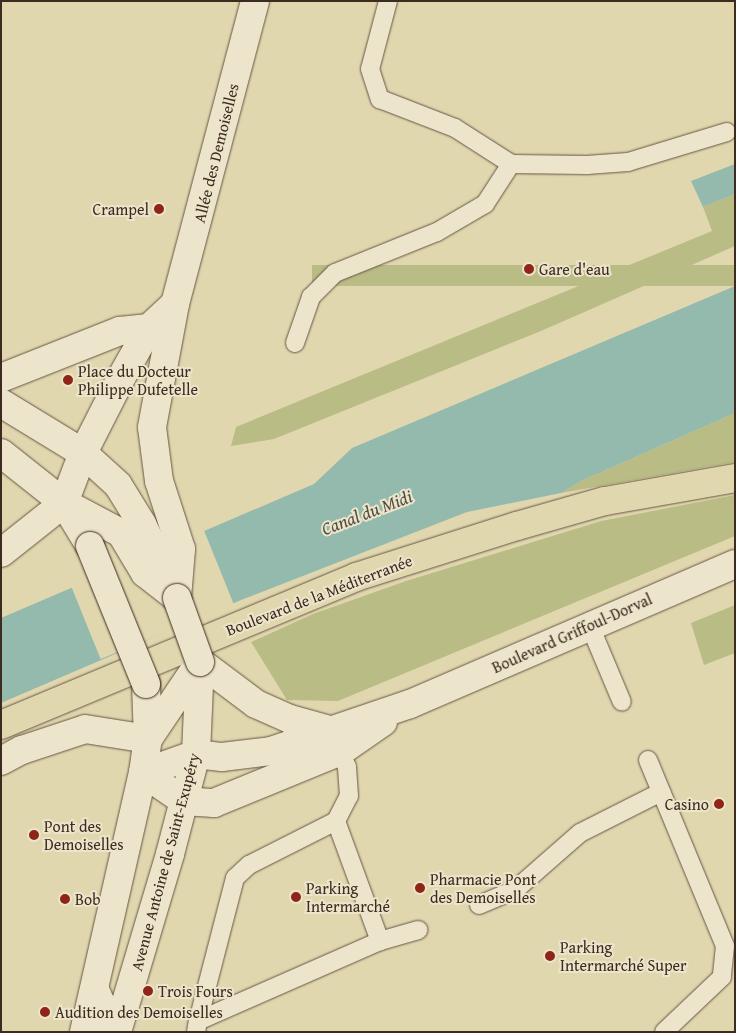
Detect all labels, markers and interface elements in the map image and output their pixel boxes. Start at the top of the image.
street label: Allée des Demoiselles [189,81,243,225]
place label: Crampel [93,199,149,219]
marker: Crampel [153,203,165,215]
place label: Gare d'eau [539,259,610,279]
marker: Gare d'eau [523,263,535,275]
place label: Place du Docteur Philippe Dufetelle [78,361,198,399]
marker: Place du Docteur Philippe Dufetelle [62,374,74,386]
water label: Canal du Midi [319,486,415,540]
street label: Boulevard de la Méditerranée [223,551,415,639]
street label: Boulevard Griffoul-Dorval [489,589,655,677]
street label: Avenue Antoine de Saint-Exupéry [127,751,203,973]
place label: Casino [665,794,709,814]
marker: Casino [713,798,725,810]
place label: Pont des Demoiselles [44,816,124,854]
marker: Pont des Demoiselles [28,829,40,841]
place label: Pharmacie Pont des Demoiselles [430,869,536,907]
place label: Parking Intermarché [306,878,390,916]
marker: Pharmacie Pont des Demoiselles [414,882,426,894]
place label: Bob [75,889,101,909]
marker: Parking Intermarché [290,891,302,903]
marker: Bob [59,893,71,905]
place label: Parking Intermarché Super [560,937,687,975]
marker: Parking Intermarché Super [544,950,556,962]
place label: Trois Fours [158,981,233,1001]
marker: Trois Fours [142,985,154,997]
place label: Audition des Demoiselles [55,1002,223,1022]
marker: Audition des Demoiselles [39,1006,51,1018]

